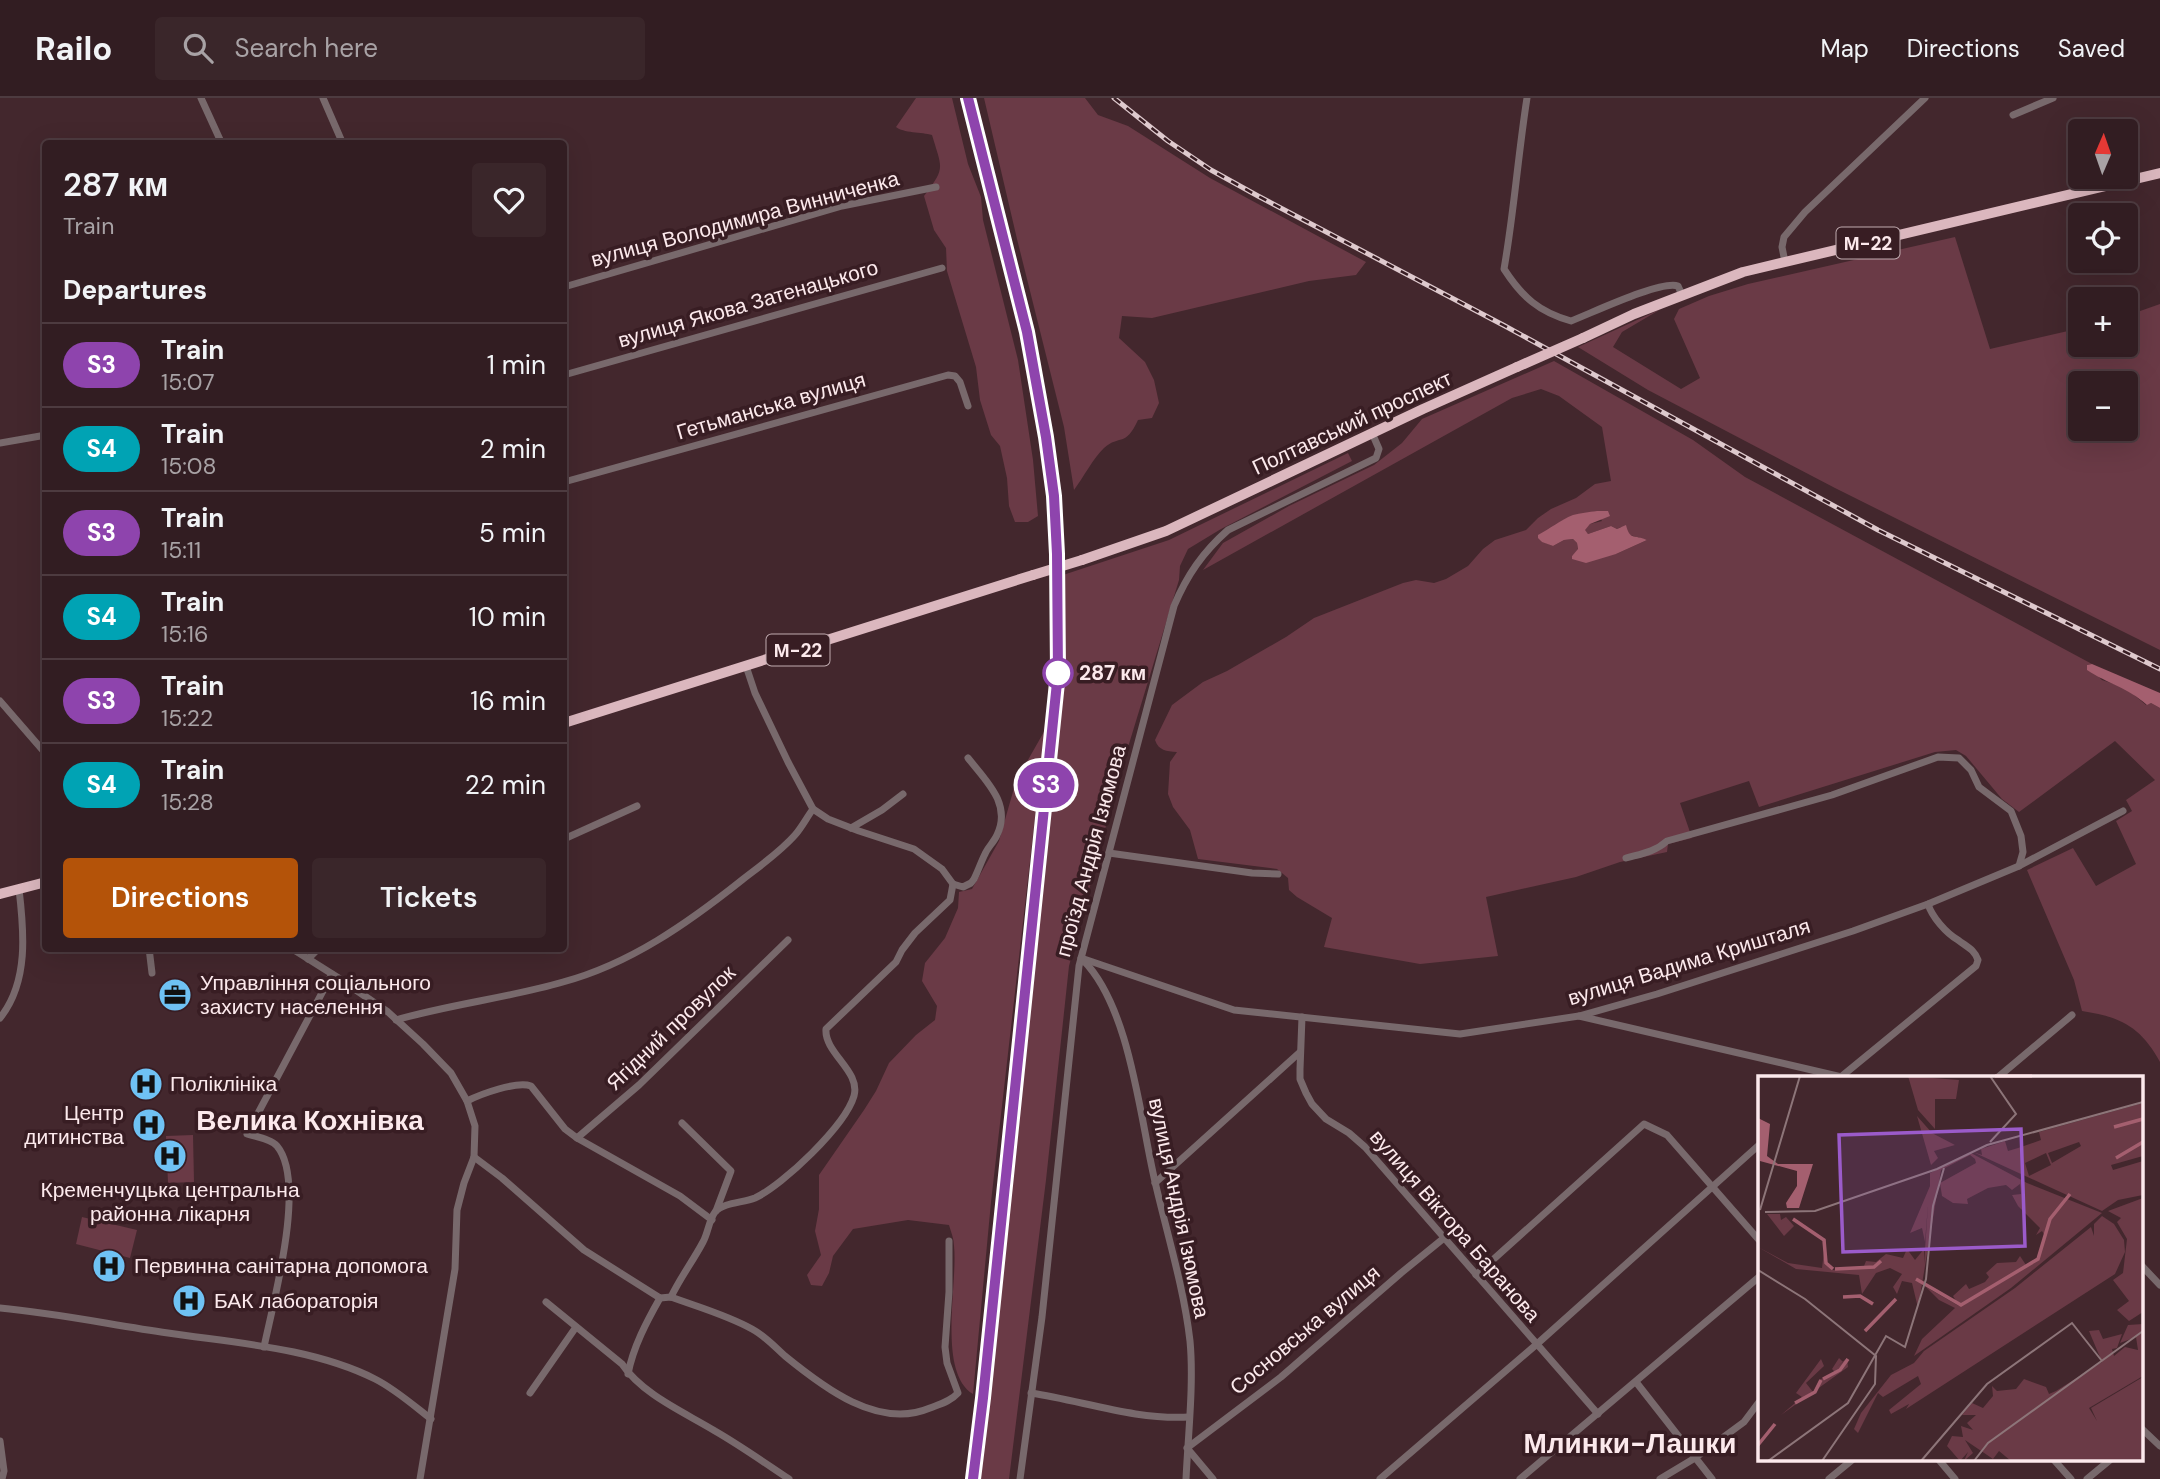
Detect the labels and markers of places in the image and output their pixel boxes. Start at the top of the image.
marker: 287 км [1043,658,1073,688]
place label: 287 км [1079,659,1146,687]
place label: Управління соціального захисту населення [200,969,431,1021]
office icon: Управління соціального захисту населення [156,976,194,1014]
hospital icon: Поліклініка [127,1065,165,1103]
place label: Поліклініка [170,1070,277,1098]
place label: Центр дитинства [24,1099,124,1151]
hospital icon: Центр дитинства [130,1106,168,1144]
hospital icon: Кременчуцька центральна районна лікарня [151,1137,189,1175]
place label: Кременчуцька центральна районна лікарня [40,1176,300,1228]
hospital icon: Первинна санітарна допомога [90,1247,128,1285]
place label: Первинна санітарна допомога [134,1252,428,1280]
hospital icon: БАК лабораторія [170,1282,208,1320]
place label: БАК лабораторія [214,1287,378,1315]

